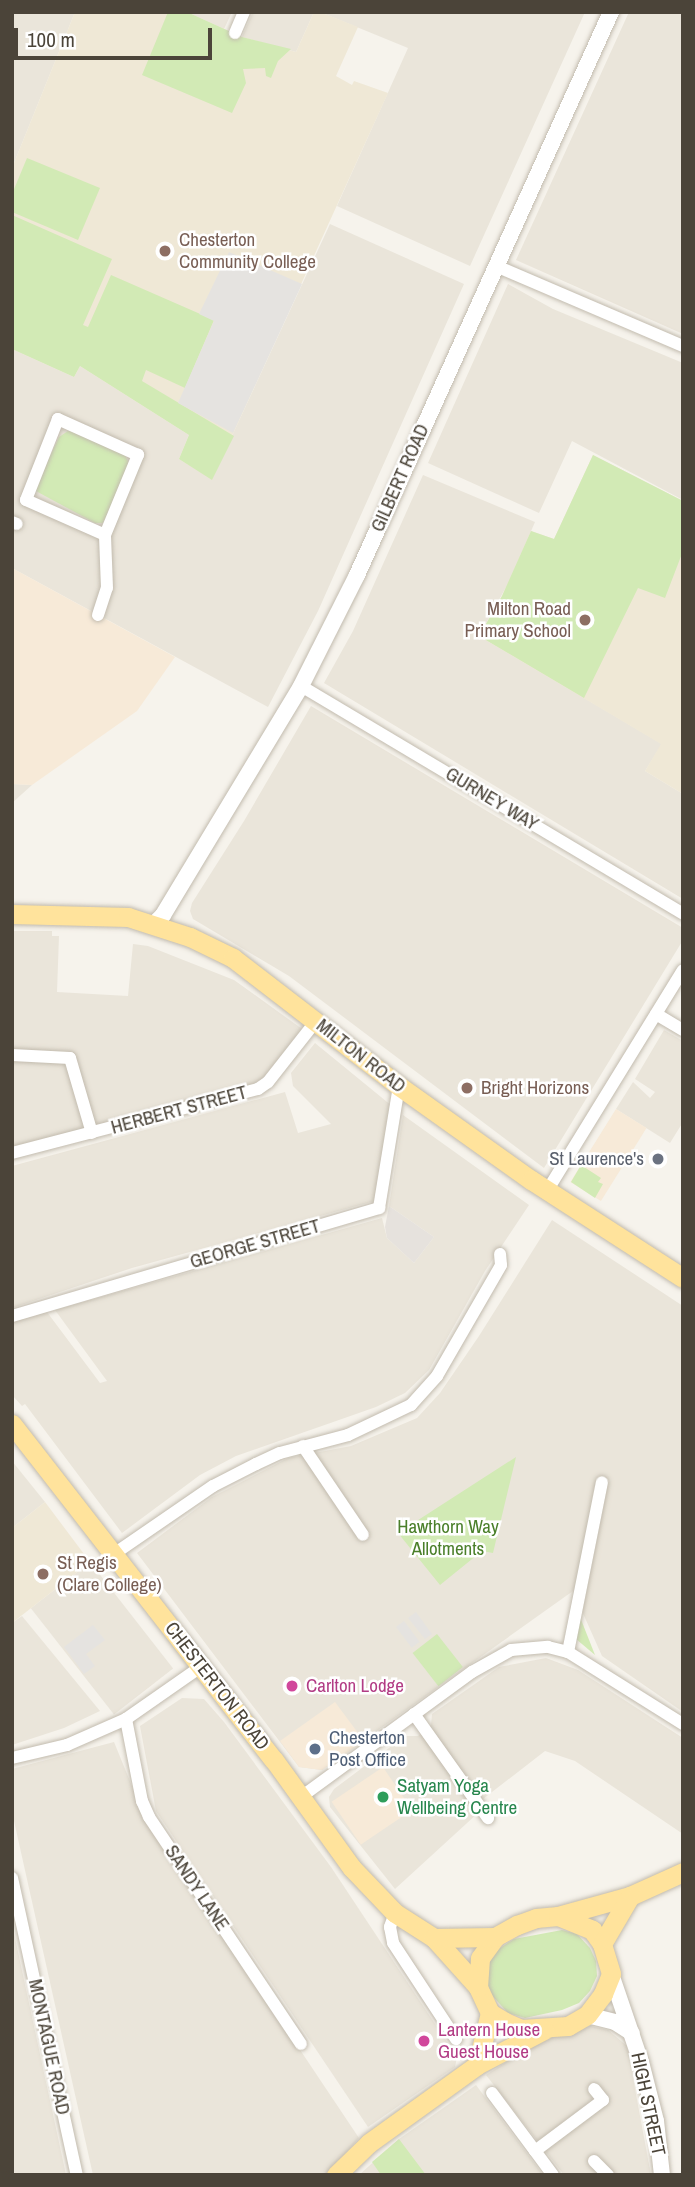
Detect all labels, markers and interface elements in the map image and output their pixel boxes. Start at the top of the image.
scale bar [18,14,215,58]
text: 100 m [27,25,75,54]
place label: Chesterton Community College [179,229,316,273]
marker: Chesterton Community College [157,243,173,259]
street label: GILBERT ROAD [366,420,434,536]
place label: Milton Road Primary School [465,598,571,642]
marker: Milton Road Primary School [577,612,593,628]
street label: GURNEY WAY [441,762,543,836]
street label: MILTON ROAD [312,1014,410,1098]
place label: Bright Horizons [481,1077,589,1099]
marker: Bright Horizons [459,1080,475,1096]
street label: HERBERT STREET [108,1081,250,1139]
place label: St Laurence's [549,1148,644,1170]
marker: St Laurence's [650,1151,666,1167]
street label: GEORGE STREET [187,1215,323,1273]
park label: Hawthorn Way Allotments [397,1516,499,1560]
place label: St Regis (Clare College) [57,1552,162,1596]
marker: St Regis (Clare College) [35,1566,51,1582]
street label: CHESTERTON ROAD [160,1617,274,1755]
place label: Carlton Lodge [306,1675,404,1697]
marker: Carlton Lodge [284,1678,300,1694]
place label: Chesterton Post Office [329,1727,406,1771]
marker: Chesterton Post Office [307,1741,323,1757]
place label: Satyam Yoga Wellbeing Centre [397,1775,517,1819]
marker: Satyam Yoga Wellbeing Centre [375,1789,391,1805]
street label: SANDY LANE [160,1841,234,1935]
street label: MONTAGUE ROAD [23,1977,75,2117]
place label: Lantern House Guest House [438,2019,540,2063]
marker: Lantern House Guest House [416,2033,432,2049]
street label: HIGH STREET [626,2050,670,2158]

